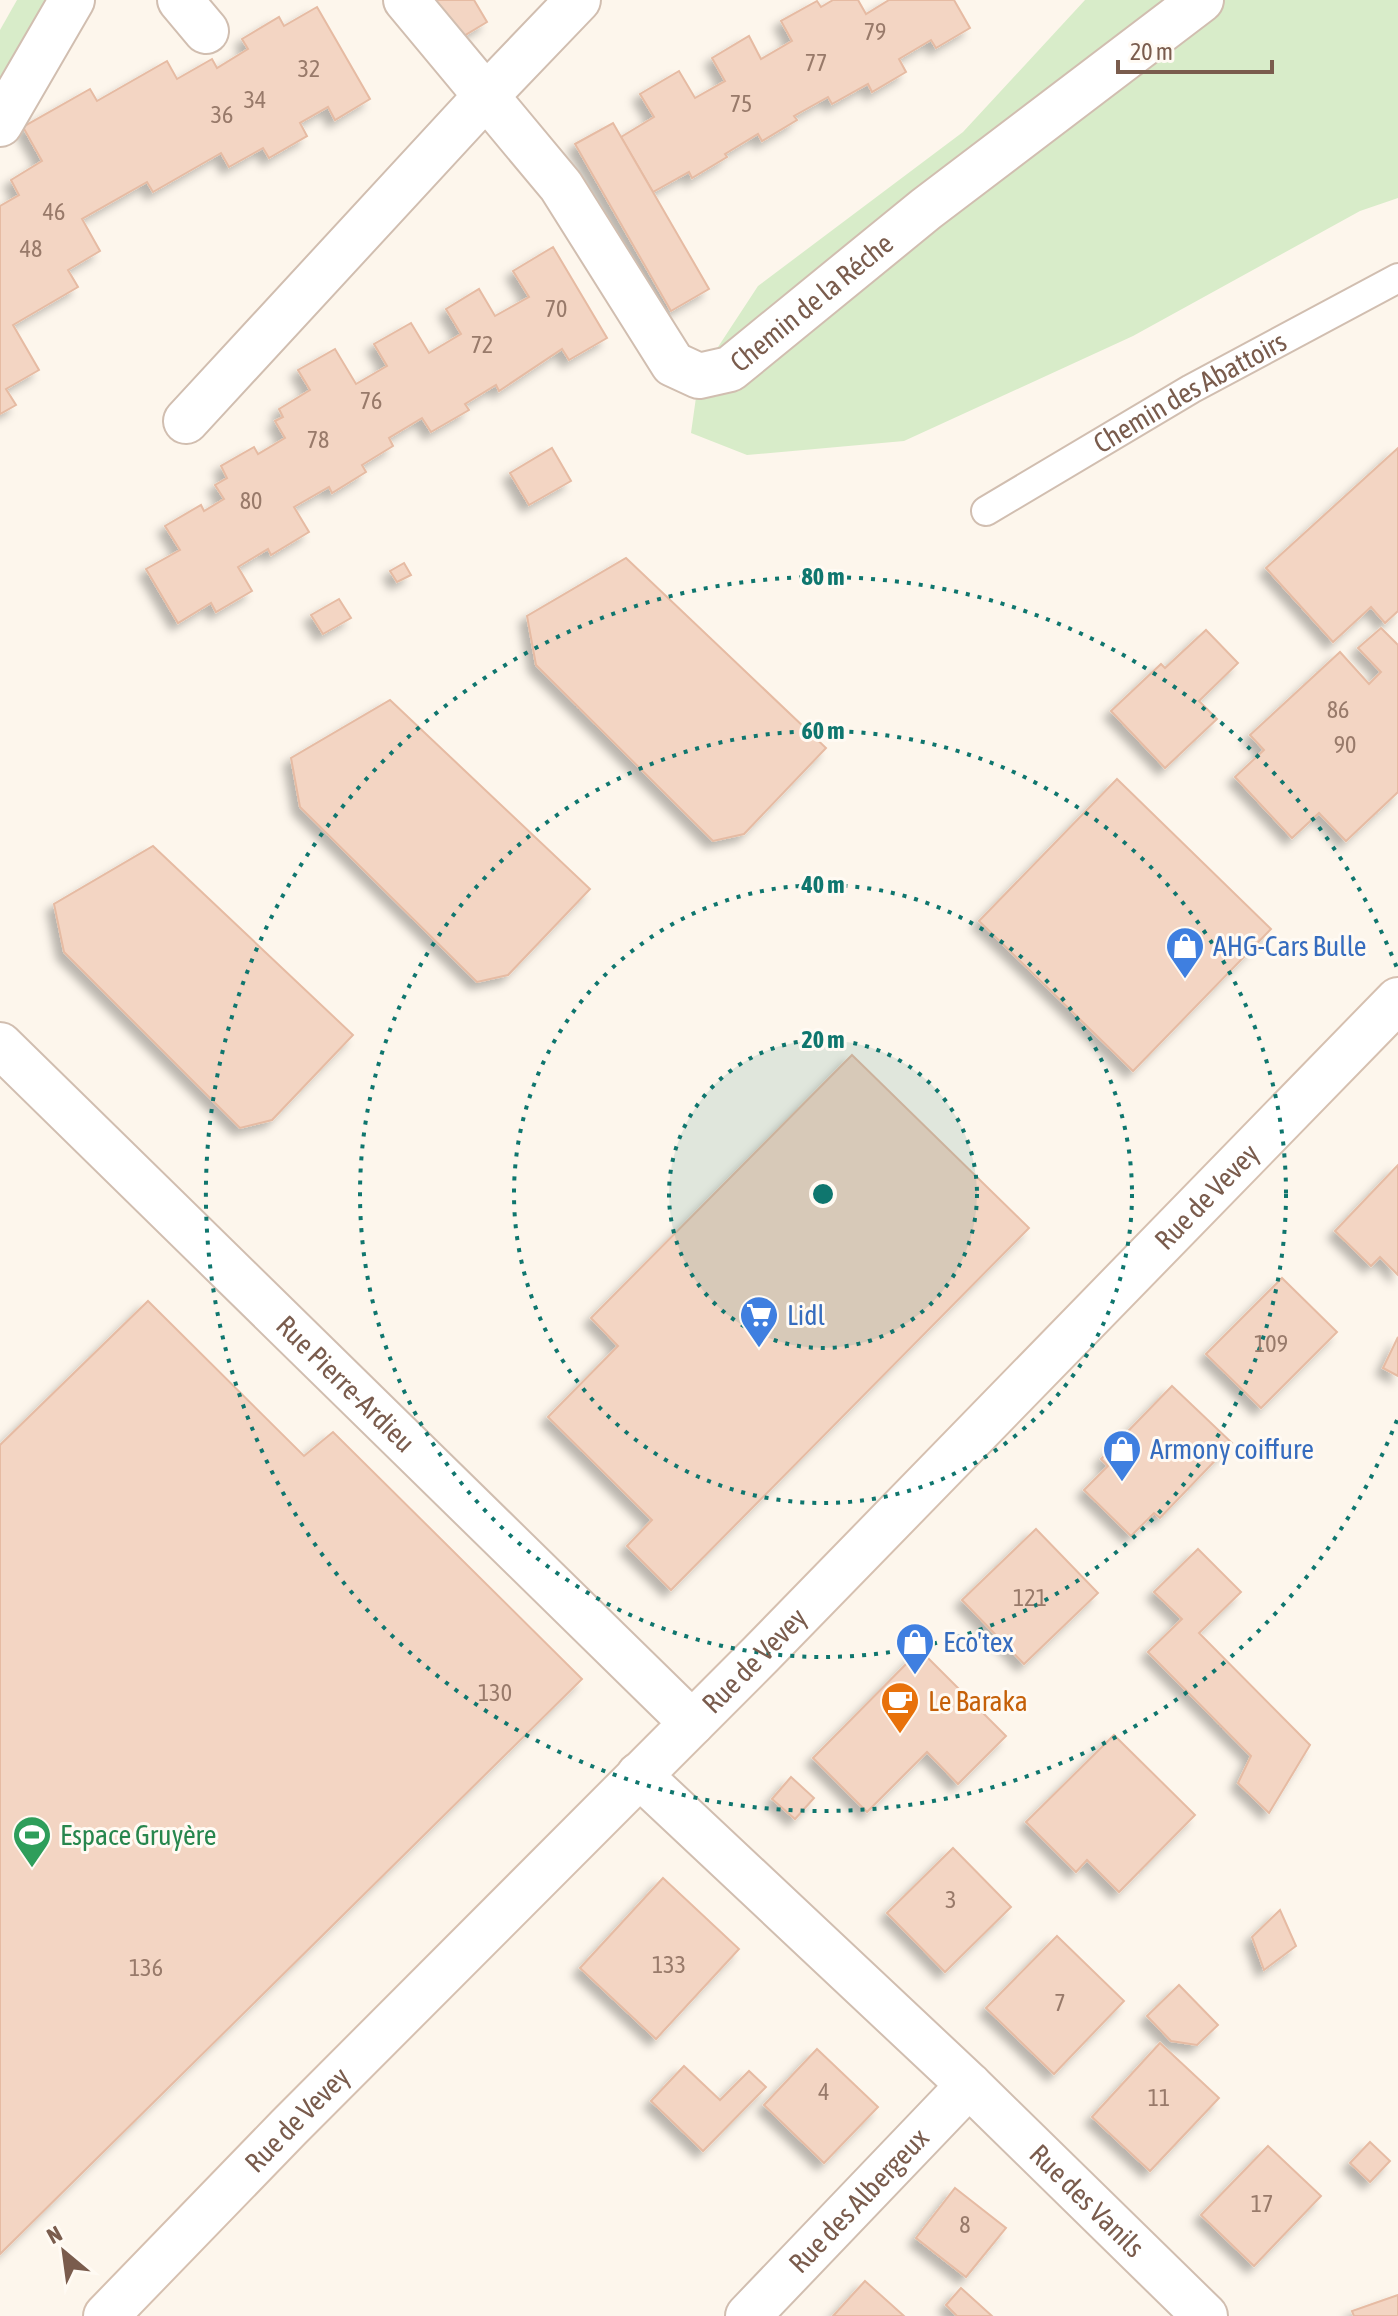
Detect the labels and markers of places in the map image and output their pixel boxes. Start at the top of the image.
shop icon: AHG-Cars Bulle [1164,925,1206,980]
place label: AHG-Cars Bulle [1213,930,1367,962]
centre of rings [809,1180,837,1208]
supermarket icon: Lidl [738,1294,780,1349]
place label: Lidl [787,1299,826,1331]
shop icon: Armony coiffure [1101,1428,1143,1483]
place label: Armony coiffure [1150,1433,1314,1465]
shop icon: Eco'tex [894,1621,936,1676]
place label: Eco'tex [943,1626,1013,1658]
cafe icon: Le Baraka [879,1680,921,1735]
place label: Le Baraka [928,1685,1028,1717]
sports icon: Espace Gruyère [11,1814,53,1869]
place label: Espace Gruyère [60,1819,217,1851]

